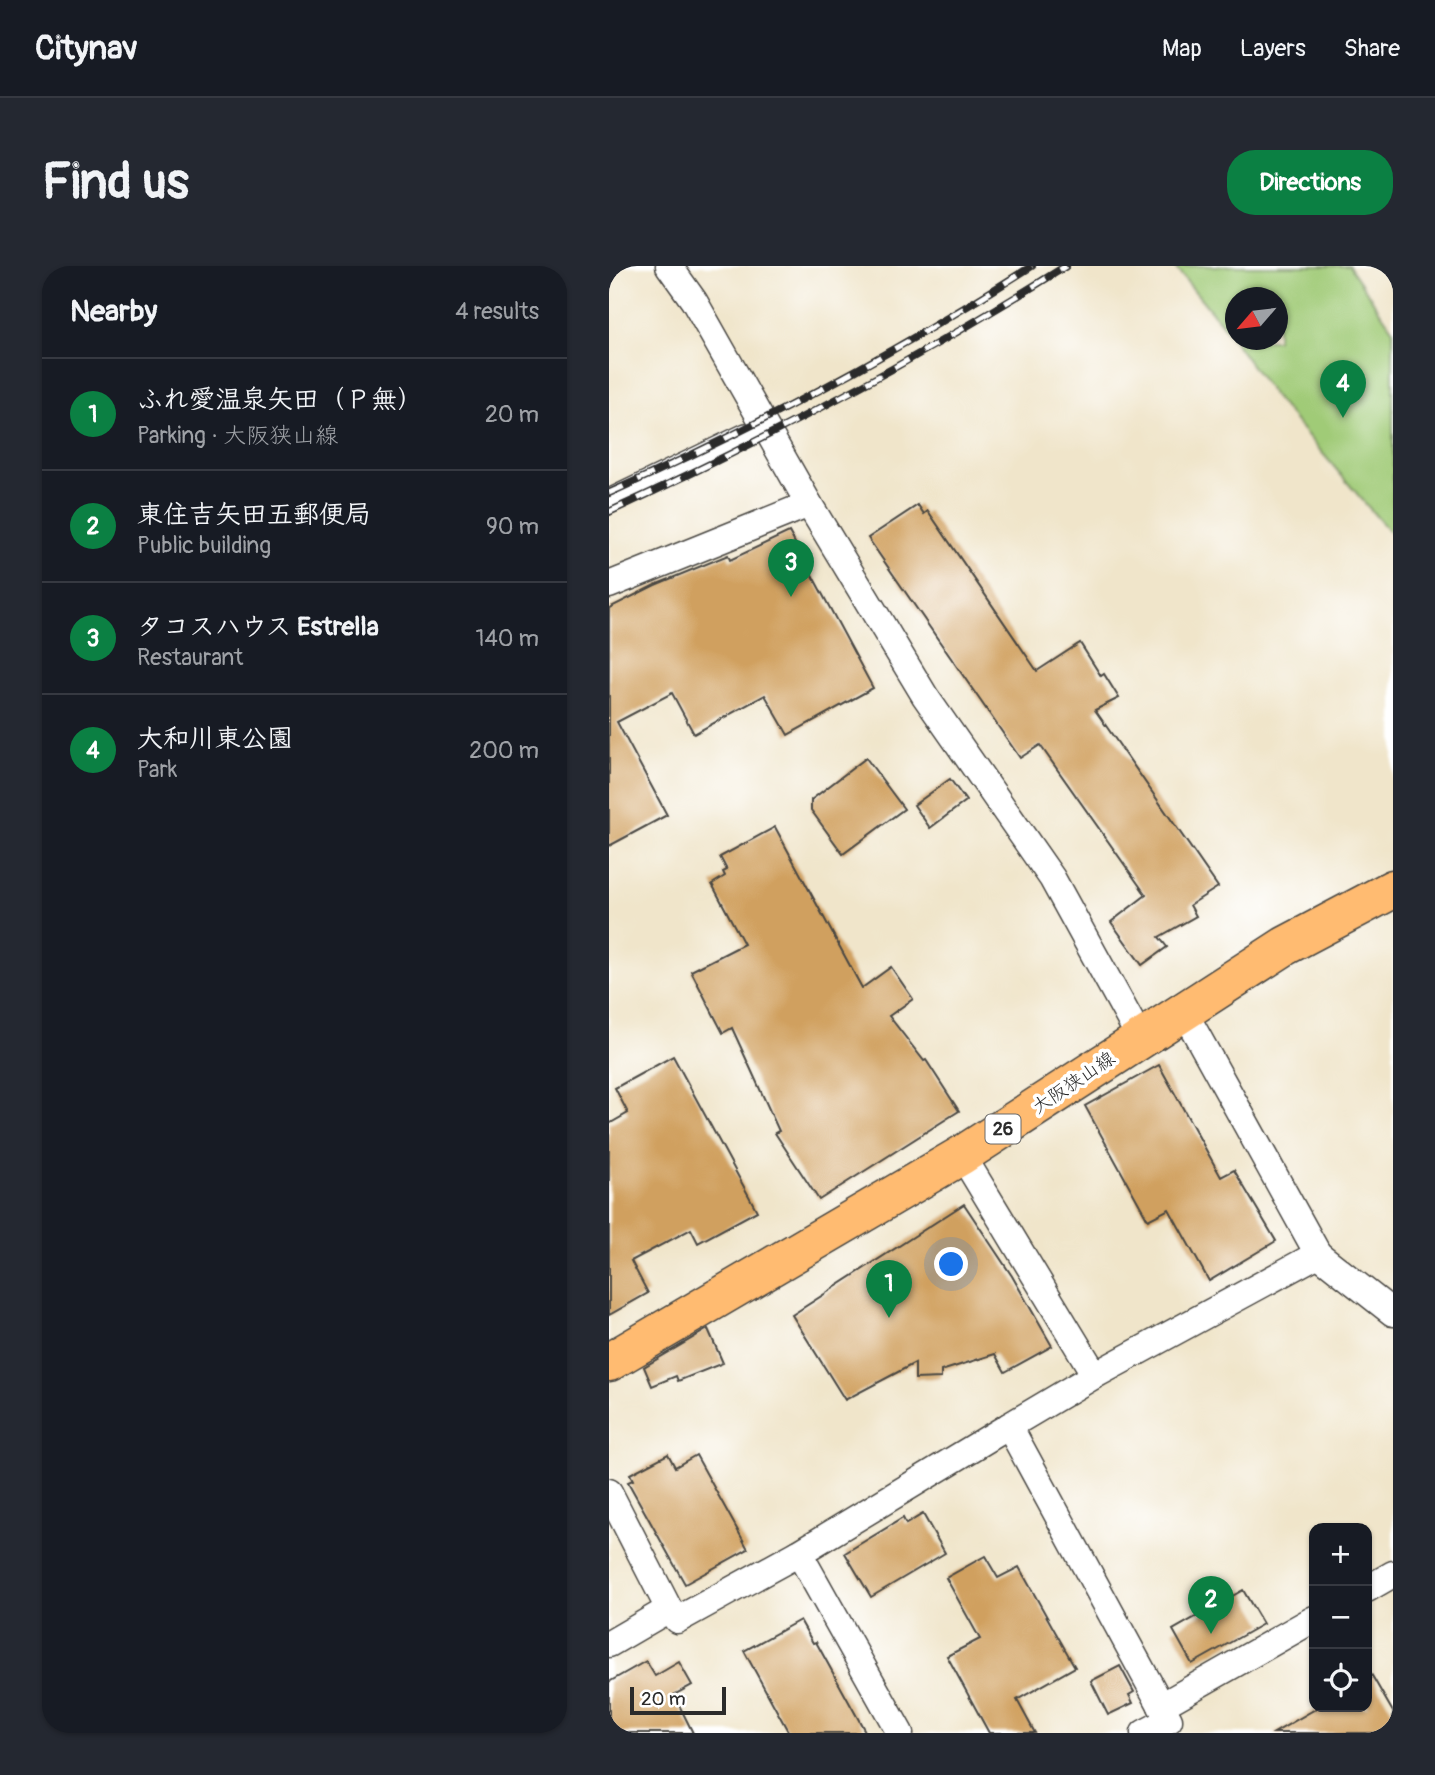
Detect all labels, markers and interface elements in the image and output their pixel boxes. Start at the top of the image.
text: Citynav [35,28,138,69]
text: Map [1162,34,1202,63]
text: Layers [1240,34,1306,63]
text: Share [1344,34,1400,63]
button: Directions [1227,150,1393,215]
text: Find us [42,152,189,213]
north arrow [1225,287,1288,350]
text: Nearby [70,293,157,330]
text: 4 results [455,297,539,326]
pin: 4 [1320,360,1366,418]
text: ふれ愛温泉矢田（Ｐ無） [137,384,423,416]
text: 1 [89,400,98,429]
text: 20 m [485,400,539,429]
text: Parking · 大阪狭山線 [137,421,338,450]
text: 東住吉矢田五郵便局 [137,499,371,531]
text: 2 [87,512,99,541]
text: 90 m [486,512,539,541]
text: Public building [137,531,271,560]
pin: 3 [768,539,814,597]
text: タコスハウス Estrella [137,611,379,643]
text: 3 [87,624,99,653]
text: 140 m [476,624,539,653]
text: Restaurant [137,643,243,672]
text: 大和川東公園 [137,723,293,755]
text: 4 [86,736,100,765]
text: 200 m [469,736,539,765]
text: Park [137,755,177,784]
street label: 大阪狭山線 [1027,1046,1120,1119]
road number: 26 [985,1114,1021,1144]
your location [934,1247,968,1281]
pin: 1 [866,1260,912,1318]
map controls [1309,1523,1372,1712]
button: + [1309,1523,1372,1586]
pin: 2 [1188,1576,1234,1634]
button: − [1309,1586,1372,1649]
button: locate [1309,1649,1372,1712]
scale bar [630,1684,726,1716]
text: 20 m [641,1687,686,1711]

